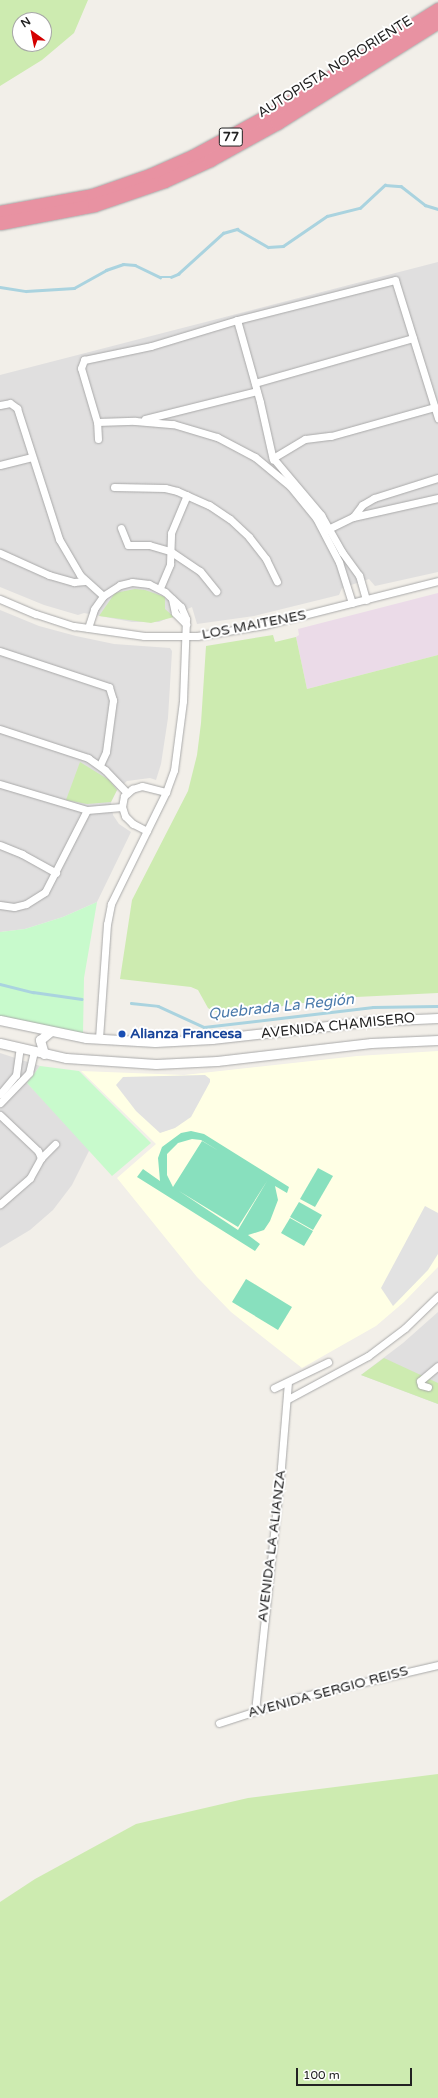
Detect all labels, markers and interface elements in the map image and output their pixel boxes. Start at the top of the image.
north arrow [12,12,52,52]
street label: AUTOPISTA NORORIENTE [255,12,415,122]
text: N [18,14,33,30]
road number: 77 [218,126,244,148]
street label: LOS MAITENES [200,607,308,643]
water label: Quebrada La Región [207,990,355,1024]
street label: AVENIDA CHAMISERO [260,1010,416,1042]
place label: Alianza Francesa [130,1026,242,1042]
marker: Alianza Francesa [117,1029,127,1039]
street label: AVENIDA LA ALIANZA [254,1469,290,1623]
street label: AVENIDA SERGIO REISS [246,1662,410,1722]
scale bar [298,2060,414,2086]
text: 100 m [303,2068,340,2082]

